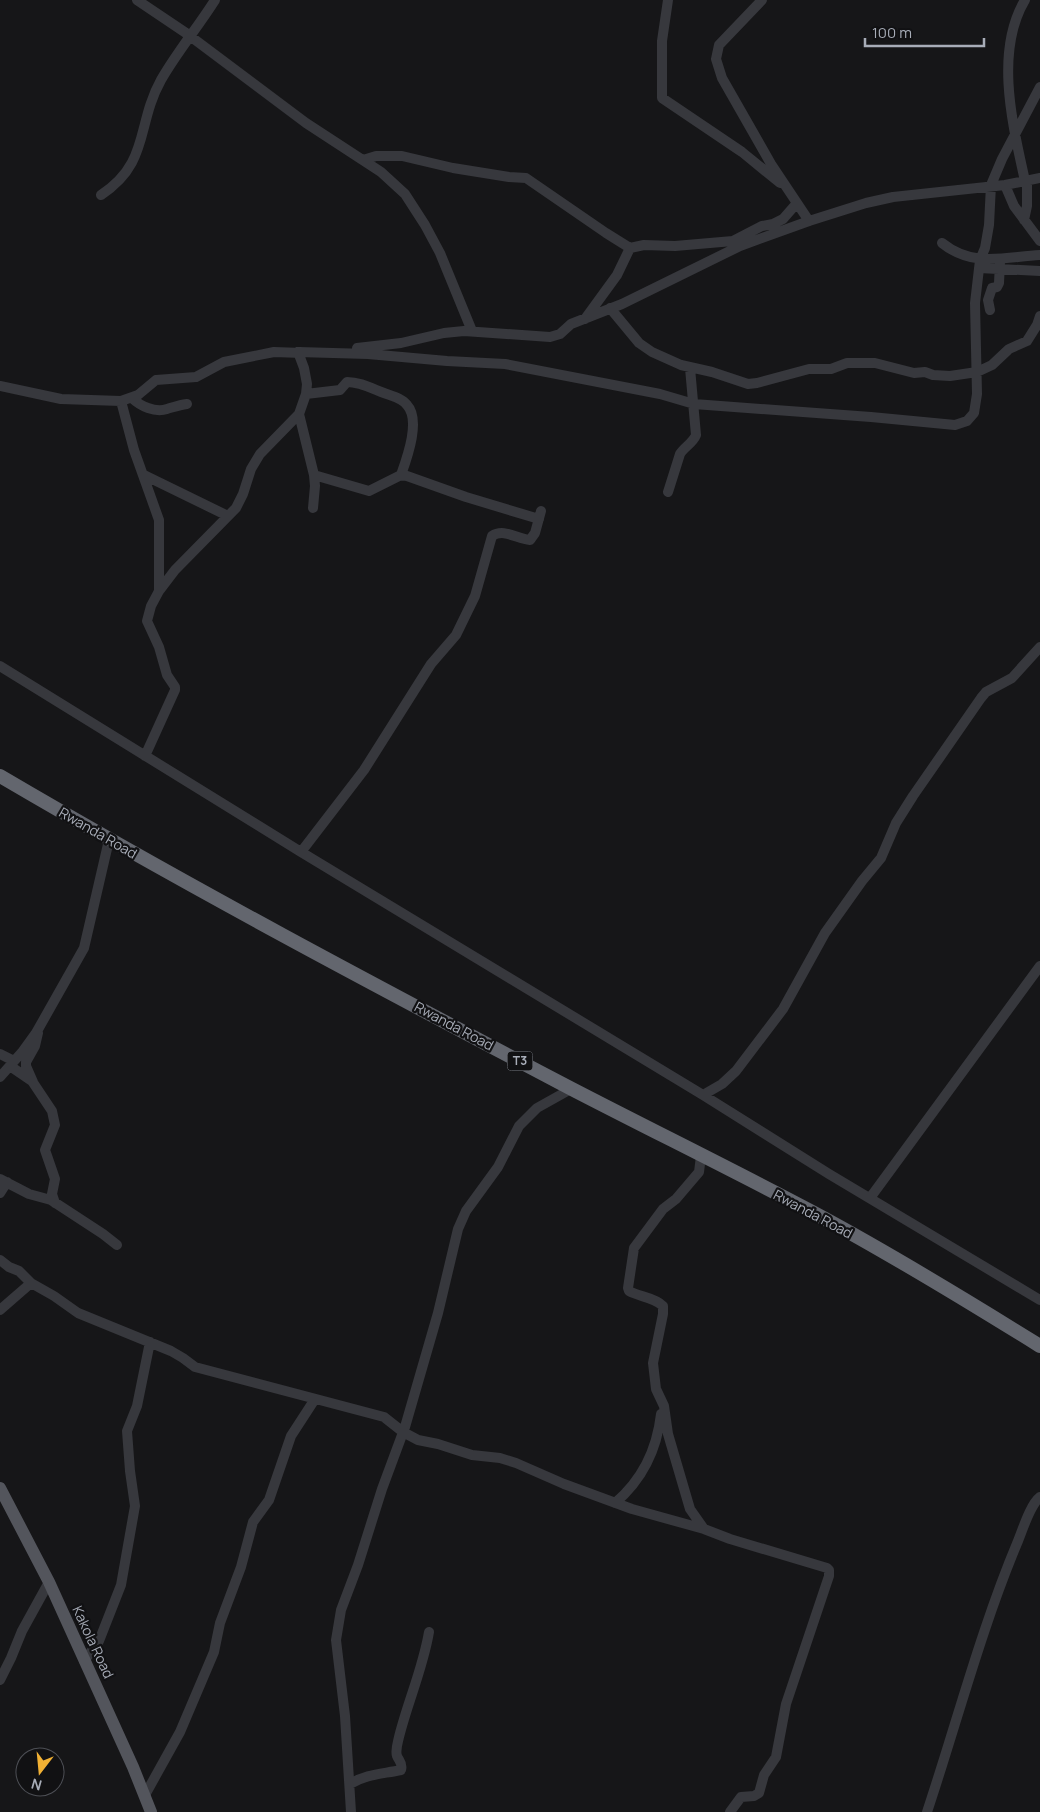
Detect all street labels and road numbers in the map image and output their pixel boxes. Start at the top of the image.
street label: Rwanda Road [56,803,141,863]
street label: Rwanda Road [411,997,497,1054]
road number: T3 [508,1052,532,1070]
street label: Rwanda Road [770,1185,856,1242]
street label: Kakola Road [68,1602,119,1681]

